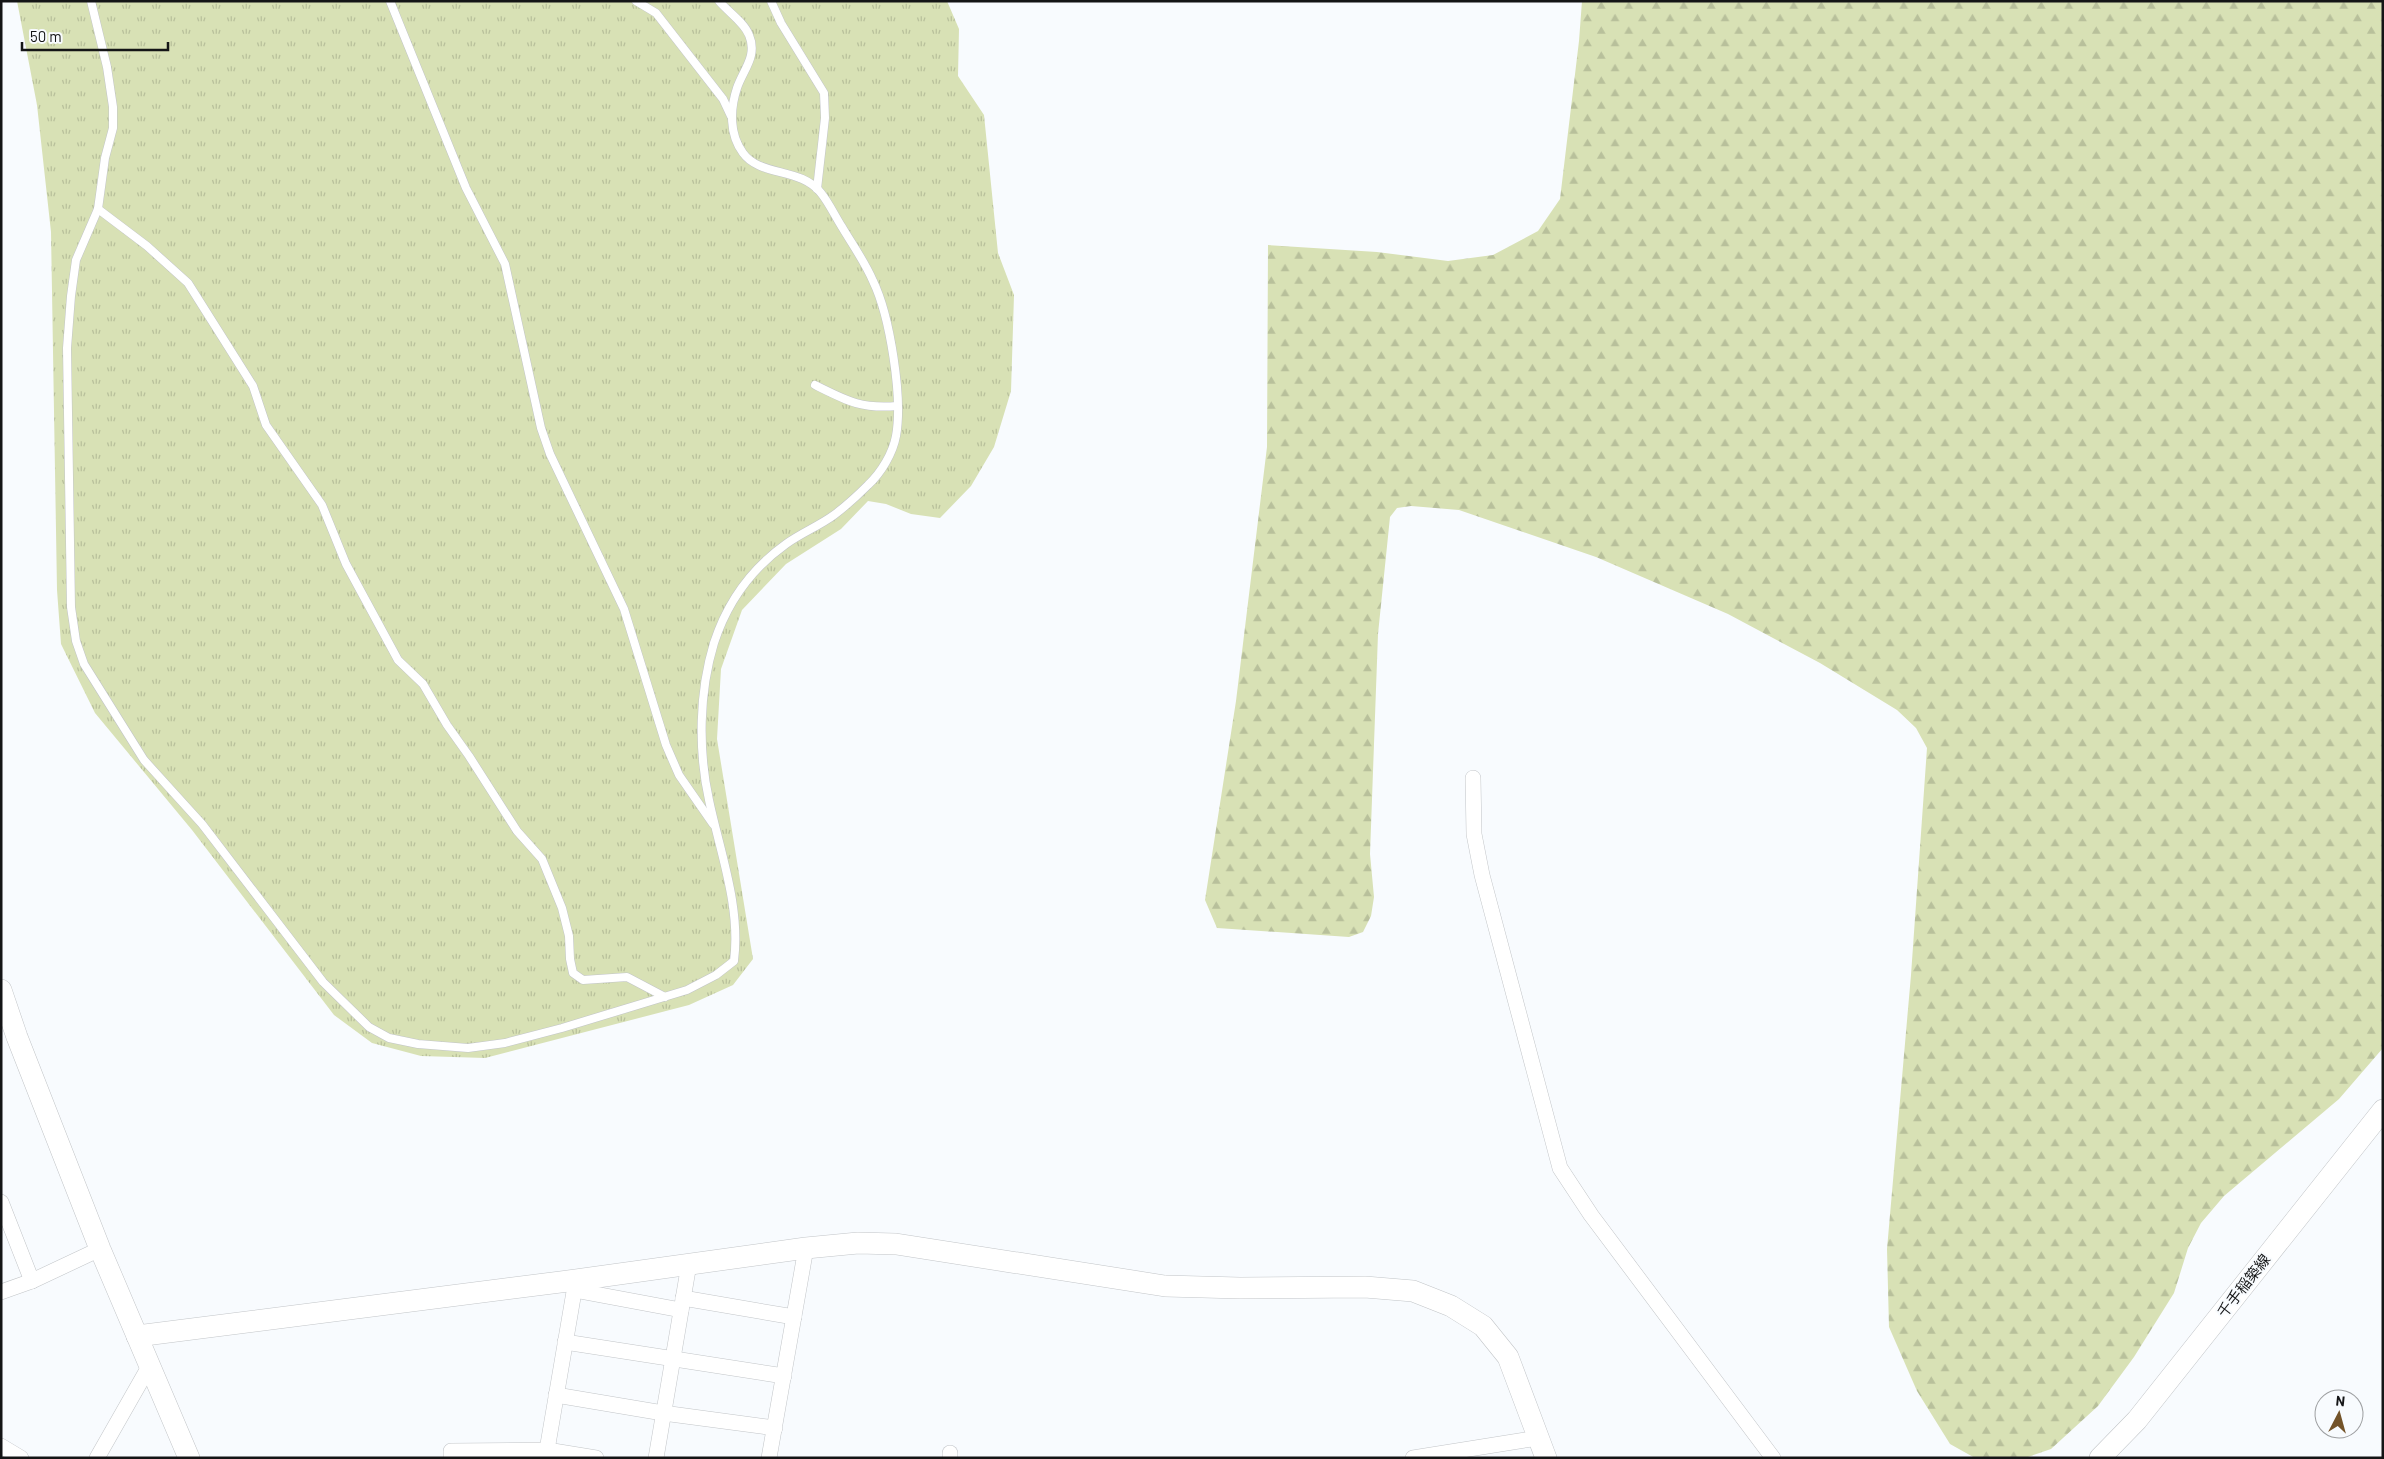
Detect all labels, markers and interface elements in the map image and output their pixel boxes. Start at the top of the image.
scale bar [22,20,169,52]
text: 50 m [30,27,62,45]
street label: 千手稲築線 [2213,1250,2273,1320]
north arrow [2314,1389,2364,1439]
text: N [2335,1392,2346,1410]

